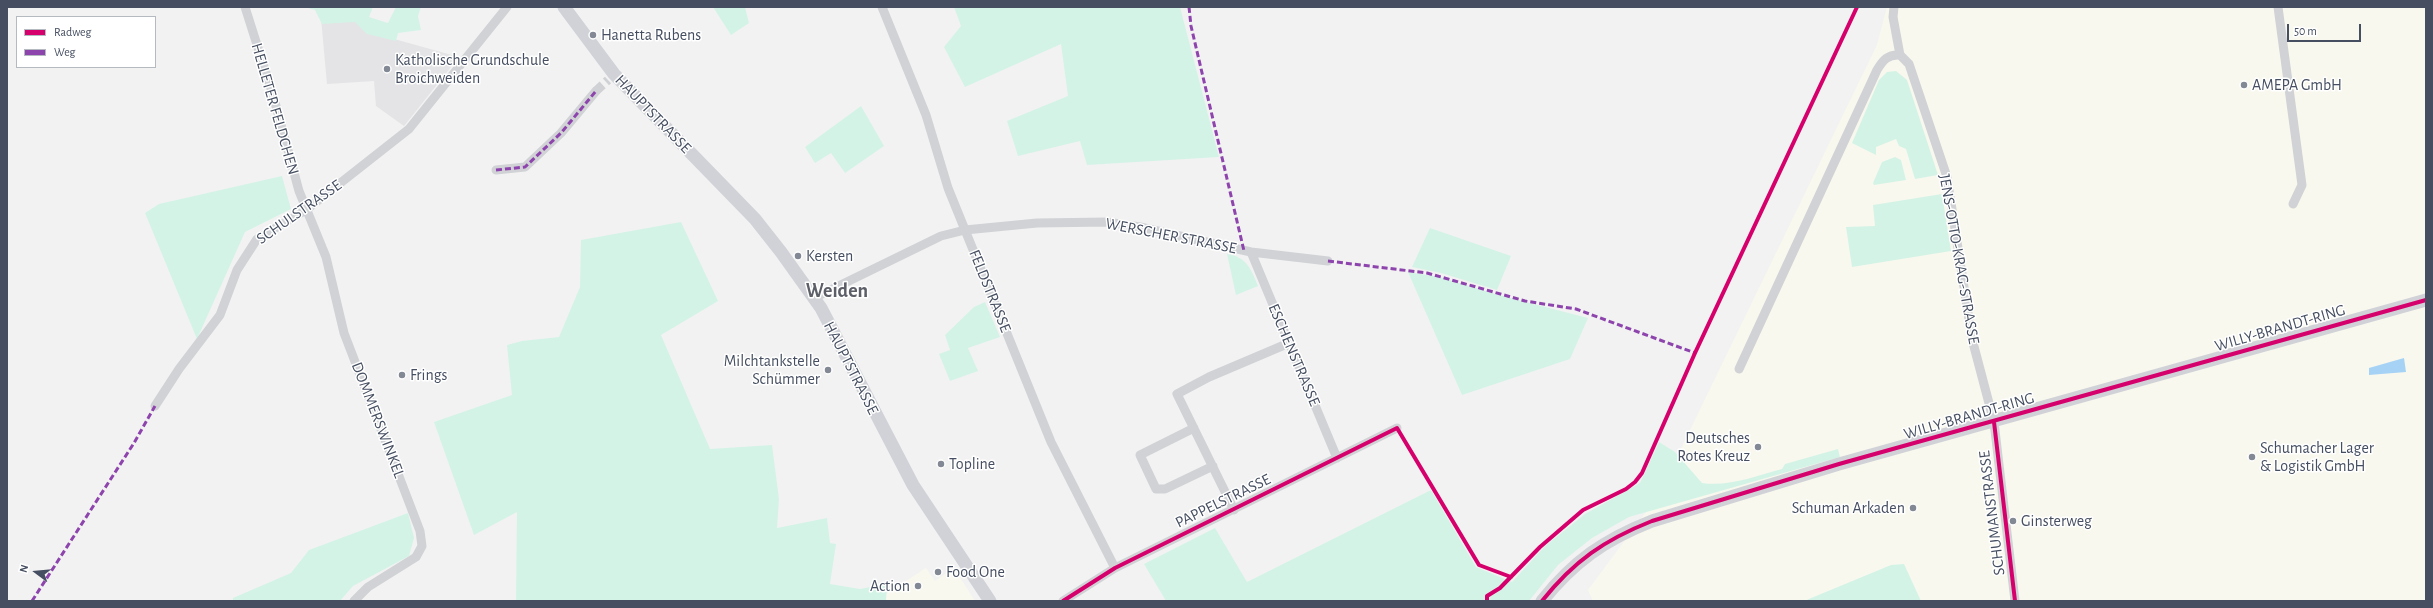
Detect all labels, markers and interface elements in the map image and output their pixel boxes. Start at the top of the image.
legend [16,16,156,68]
scale bar [2289,16,2363,42]
place label: Hanetta Rubens [601,25,701,45]
text: 50 m [2294,25,2317,37]
text: Radweg [54,26,91,38]
marker: Hanetta Rubens [588,30,598,40]
street label: HELLETER FELDCHEN [247,41,303,177]
text: Weg [54,46,75,58]
place label: Katholische Grundschule Broichweiden [395,50,549,88]
marker: Katholische Grundschule Broichweiden [382,64,392,74]
street label: HAUPTSTRASSE [611,71,695,157]
place label: AMEPA GmbH [2252,75,2342,95]
marker: AMEPA GmbH [2239,80,2249,90]
street label: JENS-OTTO-KRAG-STRASSE [1935,172,1983,346]
street label: SCHULSTRASSE [253,176,345,248]
street label: WERSCHER STRASSE [1104,214,1238,258]
place label: Kersten [806,246,853,266]
street label: FELDSTRASSE [965,247,1015,335]
marker: Kersten [793,251,803,261]
district label: Weiden [806,279,868,303]
street label: WILLY-BRANDT-RING [2213,300,2347,356]
street label: ESCHENSTRASSE [1264,301,1324,409]
street label: HAUPTSTRASSE [819,318,883,418]
place label: Milchtankstelle Schümmer [724,351,820,389]
street label: DOMMERSWINKEL [347,359,409,481]
place label: Frings [410,365,447,385]
marker: Milchtankstelle Schümmer [823,365,833,375]
marker: Frings [397,370,407,380]
street label: WILLY-BRANDT-RING [1902,388,2036,444]
place label: Deutsches Rotes Kreuz [1677,428,1750,466]
place label: Schumacher Lager & Logistik GmbH [2260,438,2374,476]
marker: Deutsches Rotes Kreuz [1753,442,1763,452]
street label: SCHUMANSTRASSE [1975,449,2009,577]
marker: Schumacher Lager & Logistik GmbH [2247,452,2257,462]
place label: Topline [949,454,995,474]
marker: Topline [936,459,946,469]
street label: PAPPELSTRASSE [1172,470,1274,532]
place label: Schuman Arkaden [1792,498,1905,518]
marker: Schuman Arkaden [1908,503,1918,513]
place label: Ginsterweg [2021,511,2092,531]
marker: Ginsterweg [2008,516,2018,526]
north arrow [16,552,56,592]
place label: Food One [946,562,1005,582]
text: N [18,563,30,574]
marker: Food One [933,567,943,577]
place label: Action [870,576,910,596]
marker: Action [913,581,923,591]

